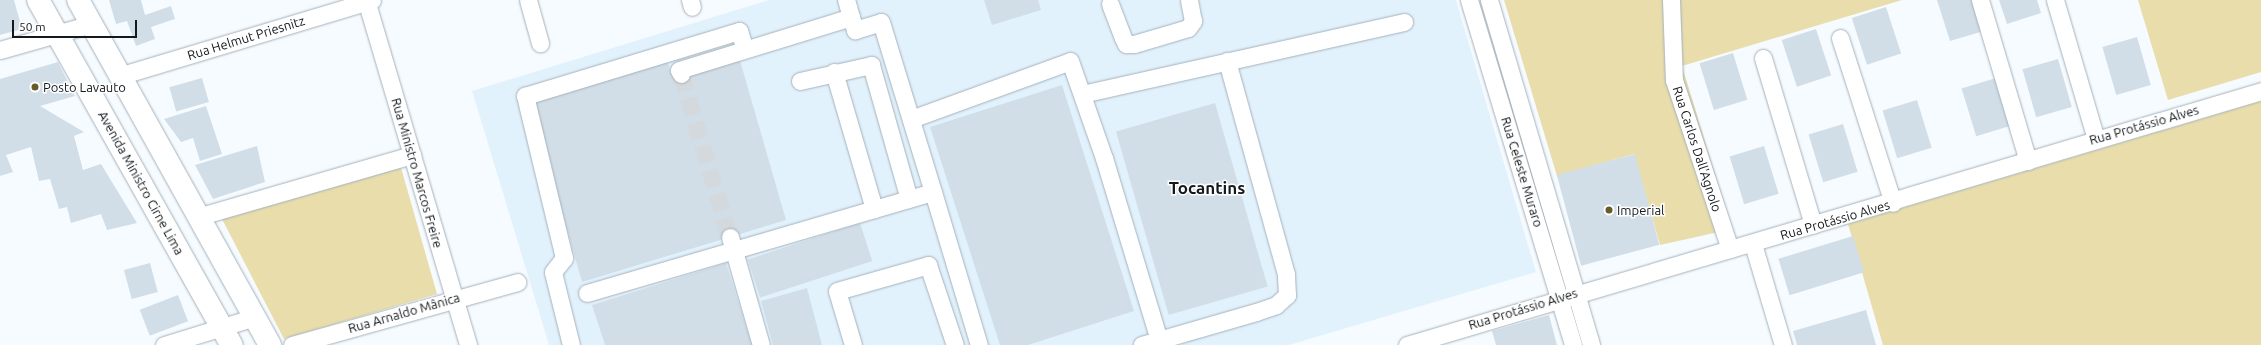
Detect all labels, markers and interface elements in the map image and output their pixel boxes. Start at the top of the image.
scale bar [14,12,139,38]
street label: Rua Helmut Priesnitz [185,13,307,63]
text: 50 m [19,20,46,33]
place label: Posto Lavauto [43,79,126,95]
marker: Posto Lavauto [30,82,40,92]
street label: Rua Carlos Dall'Agnolo [1669,84,1725,214]
street label: Rua Ministro Marcos Freire [388,96,446,250]
street label: Rua Protássio Alves [2087,102,2201,148]
street label: Avenida Ministro Cirne Lima [95,108,187,258]
street label: Rua Celeste Muraro [1498,115,1546,229]
district label: Tocantins [1169,178,1245,198]
street label: Rua Protássio Alves [1778,197,1892,243]
place label: Imperial [1617,202,1665,218]
marker: Imperial [1604,205,1614,215]
street label: Rua Protássio Alves [1467,285,1579,333]
street label: Rua Arnaldo Mânica [346,290,462,336]

